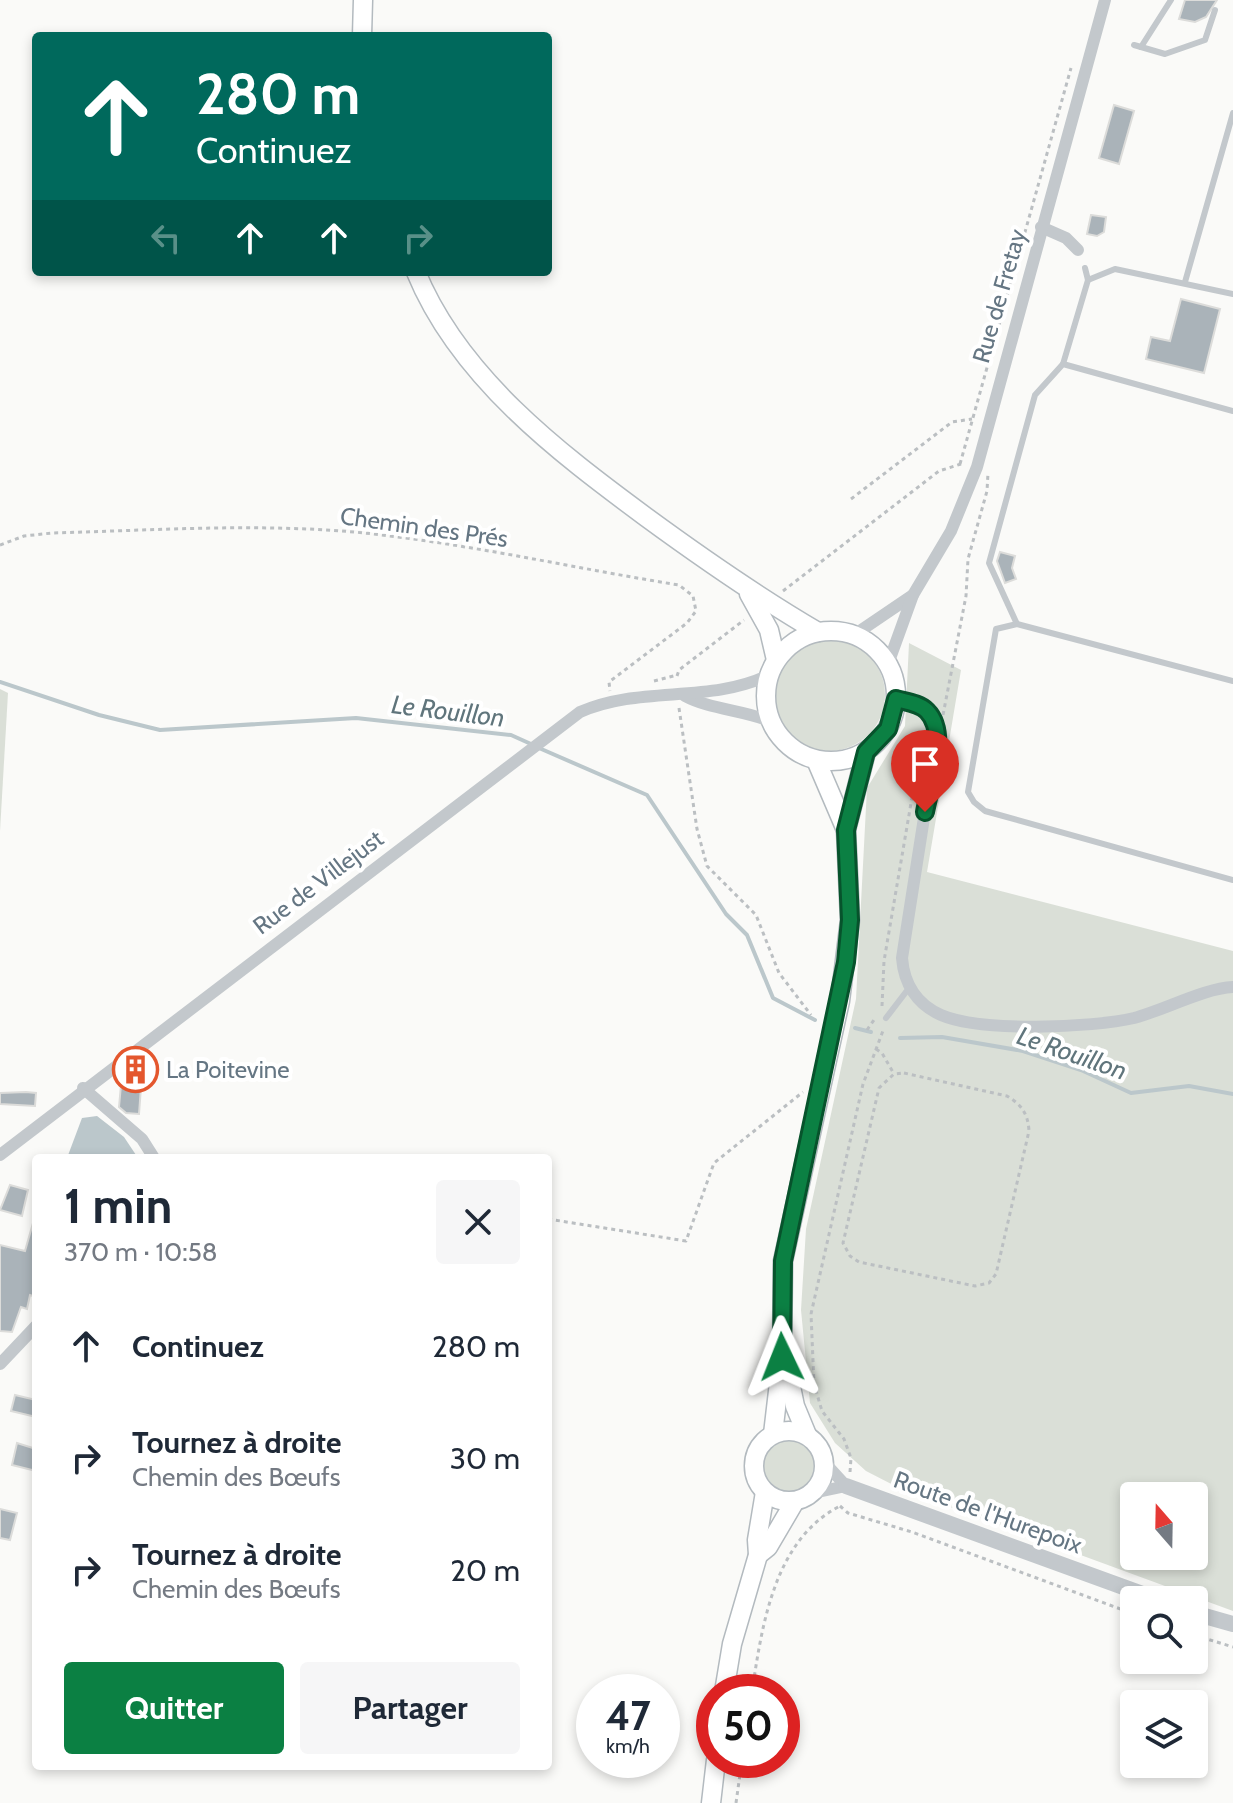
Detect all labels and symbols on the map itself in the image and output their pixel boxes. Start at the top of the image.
street label: Rue de Fretay [966,226,1032,366]
street label: Chemin des Prés [338,501,510,553]
water label: Le Rouillon [390,688,506,734]
pin [891,730,959,812]
street label: Rue de Villejust [247,824,389,940]
water label: Le Rouillon [1013,1019,1131,1087]
building icon: La Poitevine [111,1045,159,1093]
place label: La Poitevine [166,1055,289,1084]
position arrow [740,1315,824,1399]
street label: Route de l'Hurepoix [890,1465,1087,1560]
north arrow [1120,1482,1208,1570]
speed limit sign: 50 [696,1674,800,1778]

